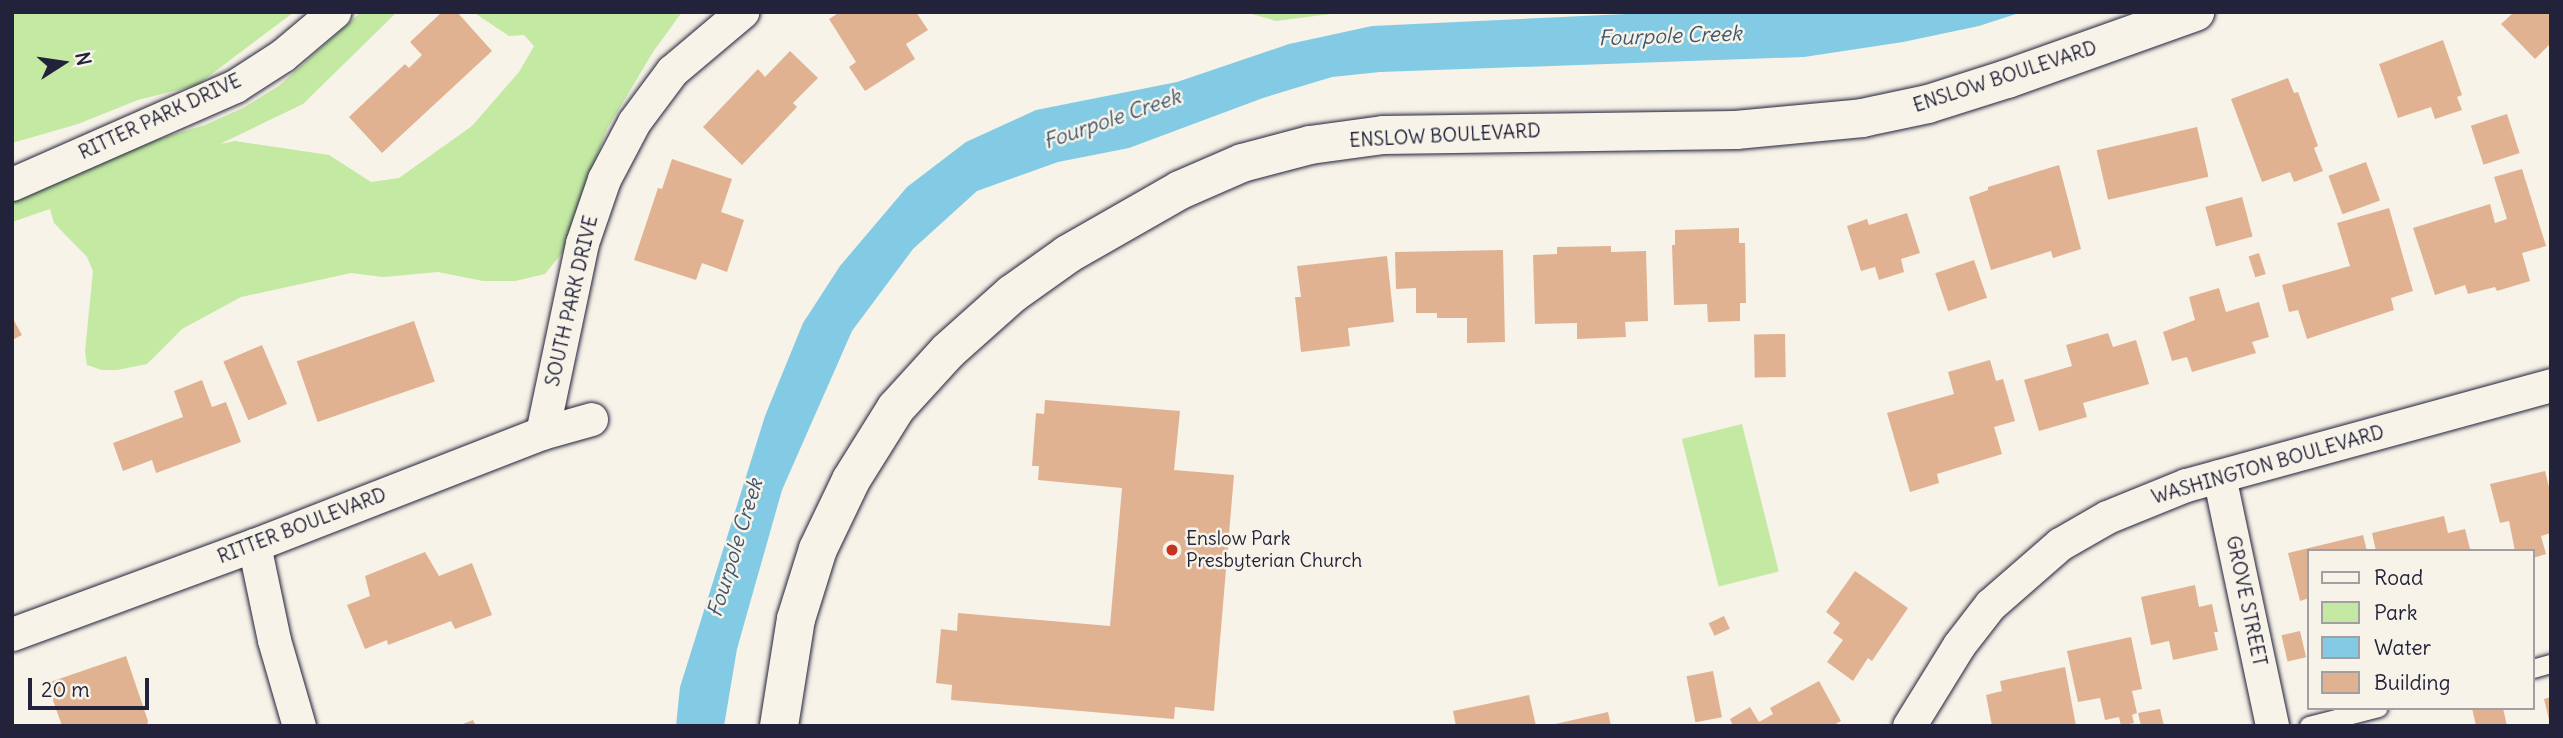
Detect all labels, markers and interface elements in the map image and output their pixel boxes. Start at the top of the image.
water label: Fourpole Creek [1598,21,1742,51]
north arrow [28,28,98,98]
street label: ENSLOW BOULEVARD [1910,37,2100,117]
text: N [70,50,97,68]
street label: RITTER PARK DRIVE [75,69,245,165]
water label: Fourpole Creek [1040,84,1184,154]
street label: ENSLOW BOULEVARD [1349,120,1541,152]
street label: SOUTH PARK DRIVE [541,213,603,389]
street label: WASHINGTON BOULEVARD [2149,421,2387,509]
water label: Fourpole Creek [702,476,768,620]
street label: RITTER BOULEVARD [214,483,390,569]
place label: Enslow Park Presbyterian Church [1186,528,1362,572]
street label: GROVE STREET [2221,534,2271,668]
marker: Enslow Park Presbyterian Church [1164,542,1180,558]
legend [2308,549,2535,710]
text: Road [2374,564,2423,591]
text: Park [2374,599,2417,626]
text: Water [2374,634,2431,661]
scale bar [32,664,152,708]
text: Building [2374,669,2450,696]
text: 20 m [41,676,90,703]

